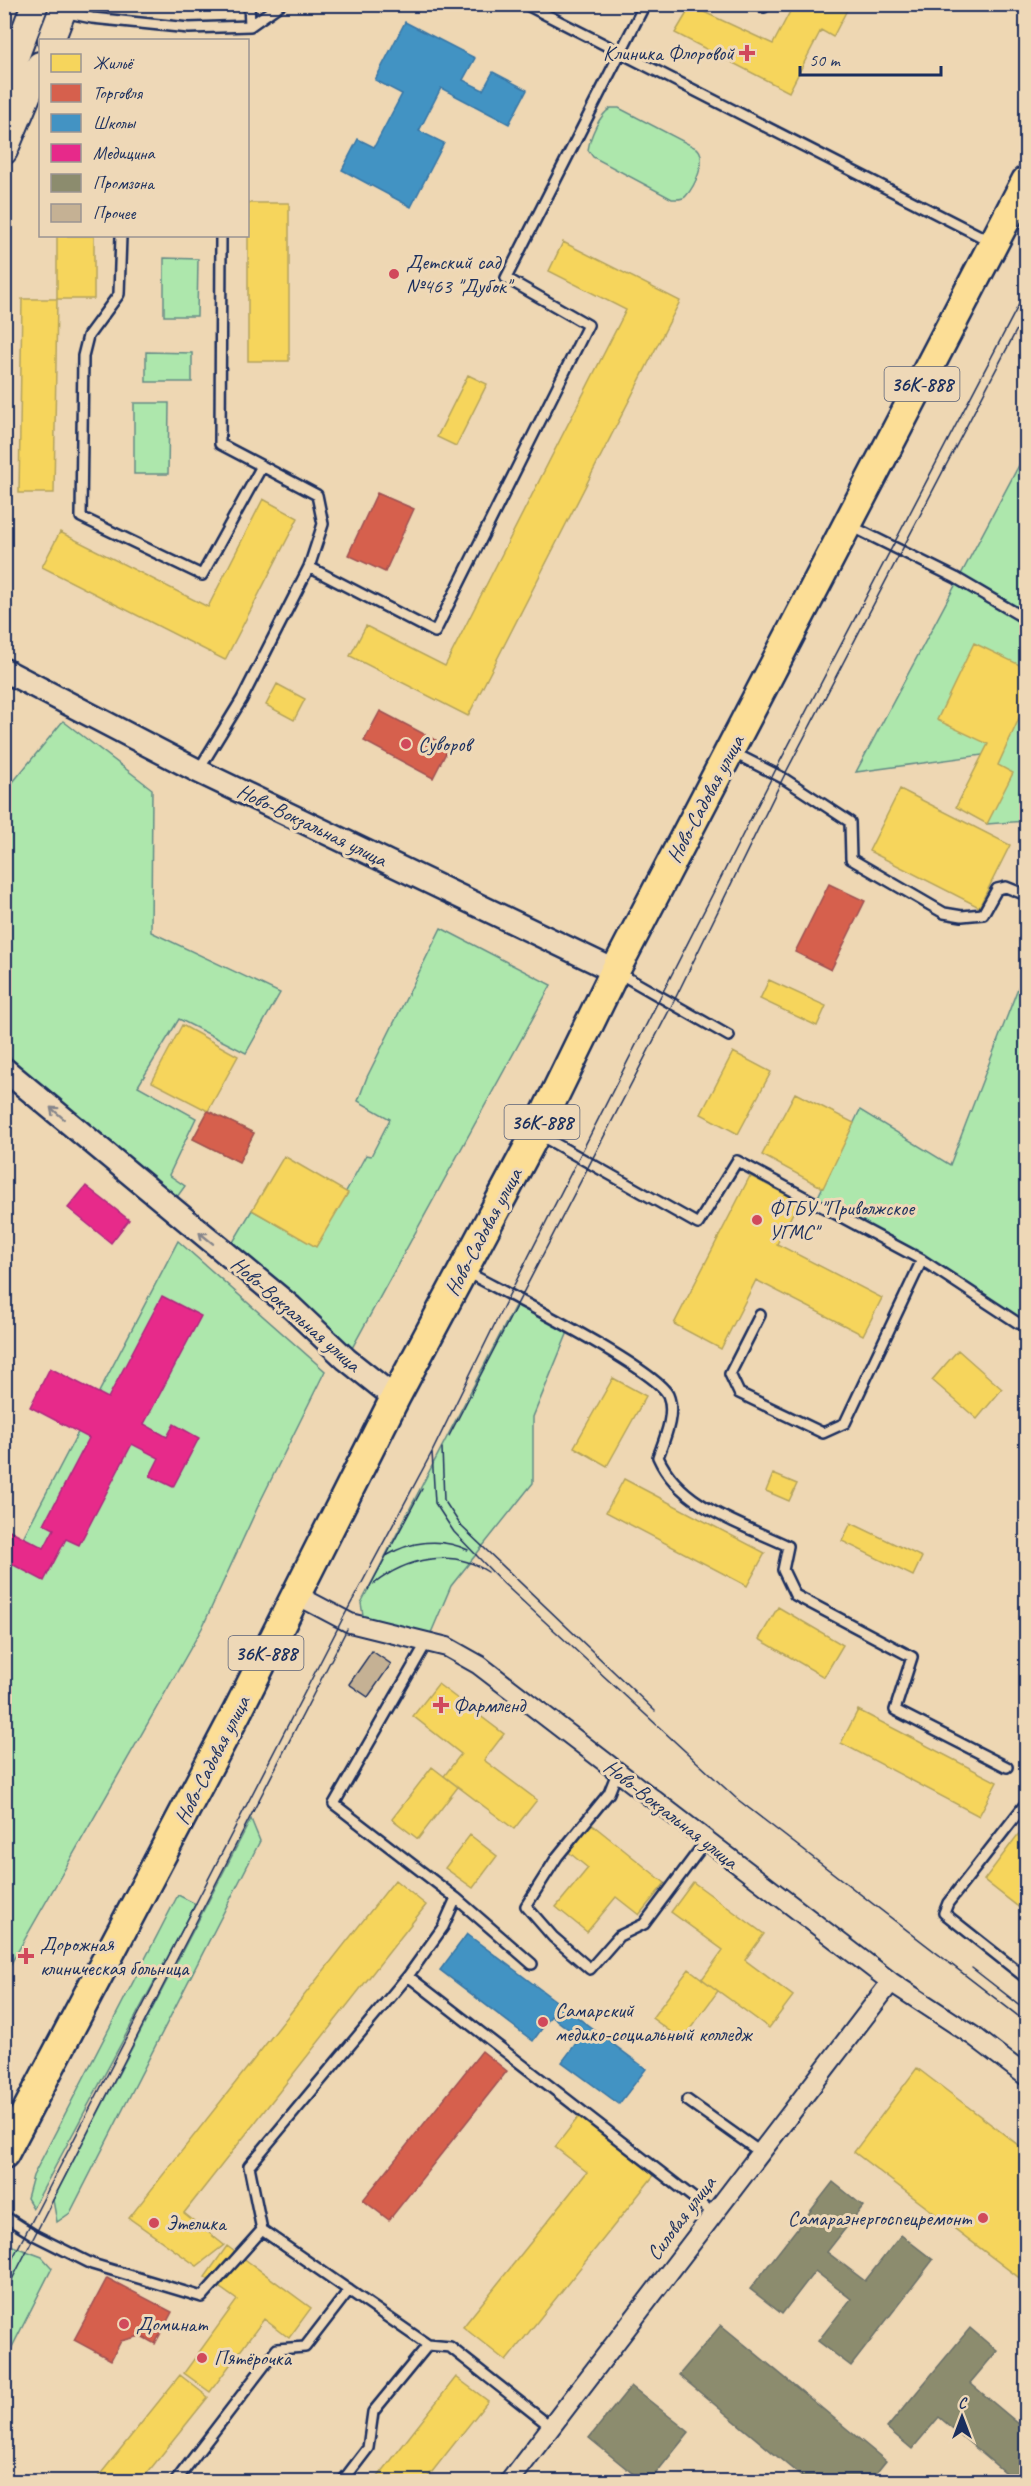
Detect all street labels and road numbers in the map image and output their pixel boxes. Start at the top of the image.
road number: 36К-888 [884,367,960,401]
street label: Ново-Садовая улица [661,729,750,867]
street label: Ново-Вокзальная улица [233,778,393,873]
road number: 36К-888 [504,1105,580,1139]
street label: Ново-Садовая улица [439,1162,528,1300]
street label: Ново-Вокзальная улица [226,1251,367,1379]
road number: 36К-888 [228,1636,304,1670]
street label: Ново-Садовая улица [168,1690,256,1829]
street label: Ново-Вокзальная улица [599,1754,745,1876]
street label: Силовая улица [641,2169,722,2265]

